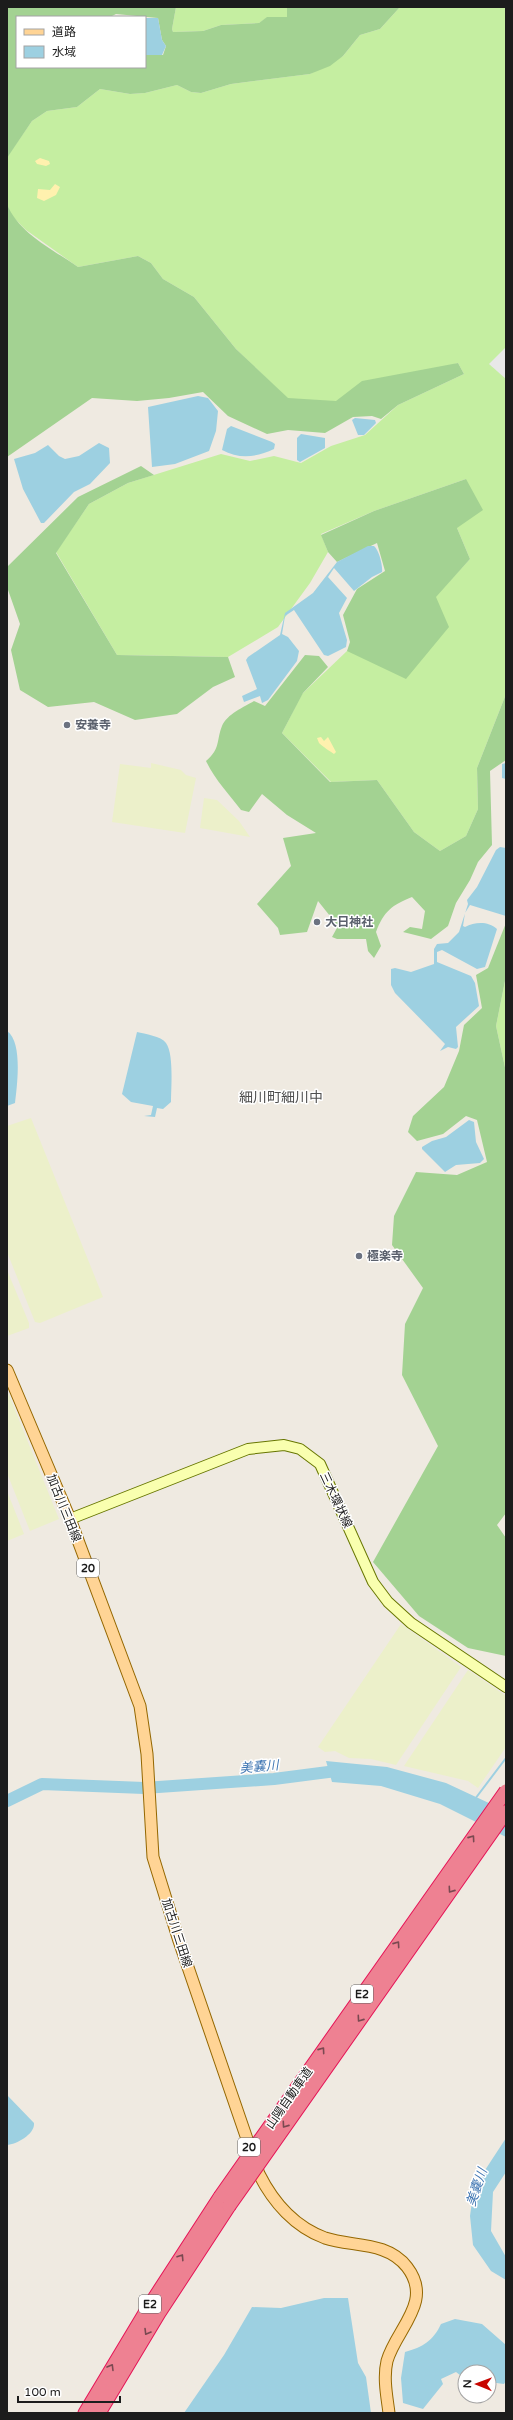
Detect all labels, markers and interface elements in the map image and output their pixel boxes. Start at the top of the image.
legend [16,16,146,68]
text: 道路 [52,25,76,39]
text: 水域 [52,45,76,59]
place label: 安養寺 [75,718,111,732]
marker: 安養寺 [62,720,72,730]
place label: 大日神社 [325,915,373,929]
marker: 大日神社 [312,917,322,927]
district label: 細川町細川中 [239,1089,323,1106]
place label: 極楽寺 [367,1249,403,1263]
marker: 極楽寺 [354,1251,364,1261]
street label: 三木環状線 [317,1470,355,1530]
street label: 加古川三田線 [44,1472,84,1544]
road number: 20 [77,1559,99,1577]
water label: 美嚢川 [239,1757,281,1777]
one-way arrow [467,1836,474,1843]
one-way arrow [449,1885,456,1892]
street label: 加古川三田線 [159,1897,195,1969]
one-way arrow [392,1942,399,1949]
road number: E2 [351,1985,373,2003]
one-way arrow [358,2014,365,2021]
one-way arrow [317,2048,324,2055]
street label: 山陽自動車道 [263,2064,315,2132]
one-way arrow [282,2121,290,2128]
road number: 20 [238,2138,260,2156]
water label: 美嚢川 [463,2164,492,2208]
one-way arrow [176,2254,183,2261]
road number: E2 [139,2295,161,2313]
one-way arrow [144,2328,151,2335]
one-way arrow [107,2364,114,2371]
north arrow [457,2364,497,2404]
scale bar [18,2378,120,2404]
text: N [461,2379,474,2388]
text: 100 m [24,2385,61,2399]

